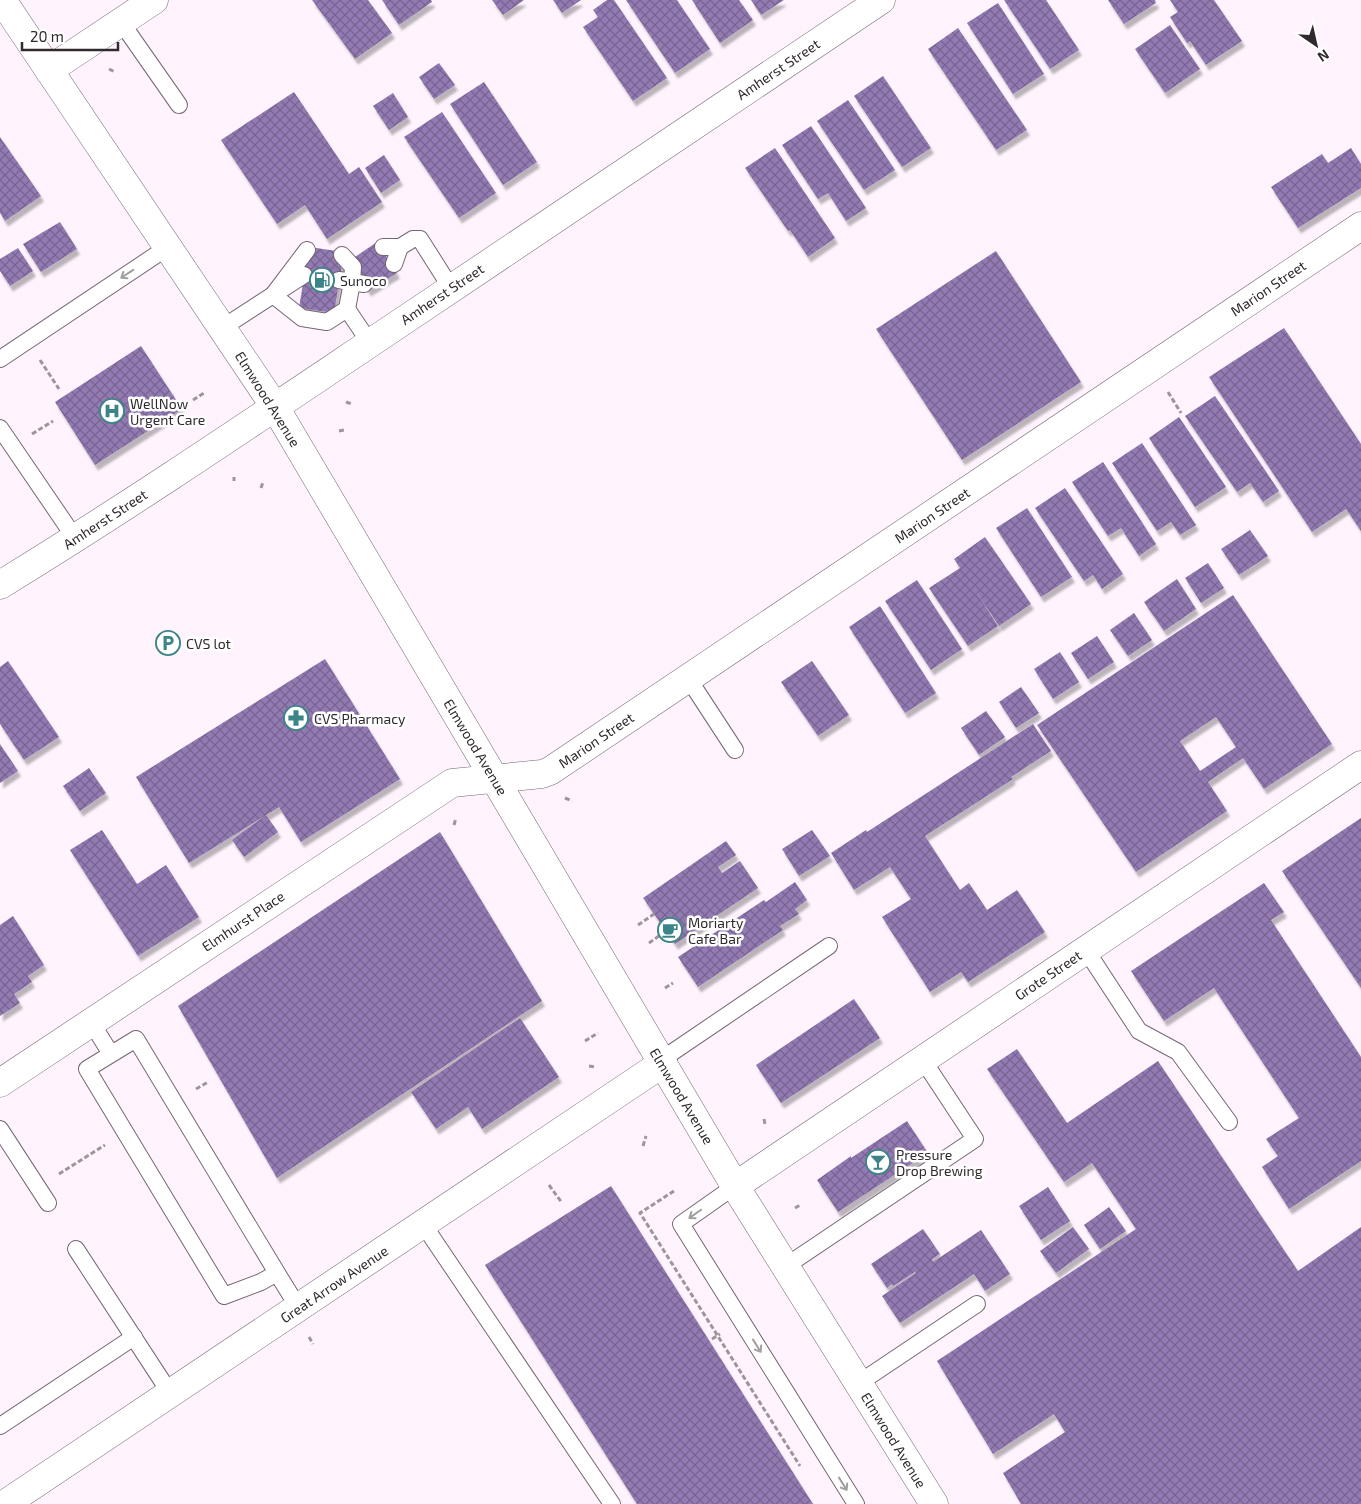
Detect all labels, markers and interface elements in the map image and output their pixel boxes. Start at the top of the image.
scale bar [22,20,119,52]
north arrow [1291,20,1341,70]
text: 20 m [30,27,64,45]
street label: Amherst Street [733,35,823,103]
text: N [1315,46,1332,66]
street label: Marion Street [1227,257,1309,319]
street label: Amherst Street [397,260,487,328]
fuel station icon: Sunoco [309,267,335,293]
one-way arrow [120,269,134,279]
place label: Sunoco [340,272,387,289]
street label: Elmwood Avenue [232,348,304,450]
place label: WellNow Urgent Care [130,395,205,428]
hospital icon: WellNow Urgent Care [99,398,125,424]
street label: Marion Street [891,484,973,546]
street label: Amherst Street [60,486,150,552]
parking icon: CVS lot [155,630,181,656]
place label: CVS lot [186,635,231,652]
street label: Elmwood Avenue [441,696,511,798]
pharmacy icon: CVS Pharmacy [283,705,309,731]
street label: Marion Street [555,709,637,771]
place label: CVS Pharmacy [314,710,406,727]
street label: Elmhurst Place [198,887,288,955]
place label: Moriarty Cafe Bar [688,914,744,947]
cafe icon: Moriarty Cafe Bar [657,917,683,943]
street label: Grote Street [1011,946,1085,1004]
street label: Elmwood Avenue [647,1045,717,1147]
place label: Pressure Drop Brewing [896,1146,983,1179]
bar icon: Pressure Drop Brewing [865,1149,891,1175]
one-way arrow [688,1209,702,1219]
street label: Great Arrow Avenue [277,1242,391,1326]
one-way arrow [753,1339,763,1353]
street label: Elmwood Avenue [858,1389,930,1491]
one-way arrow [839,1477,849,1491]

